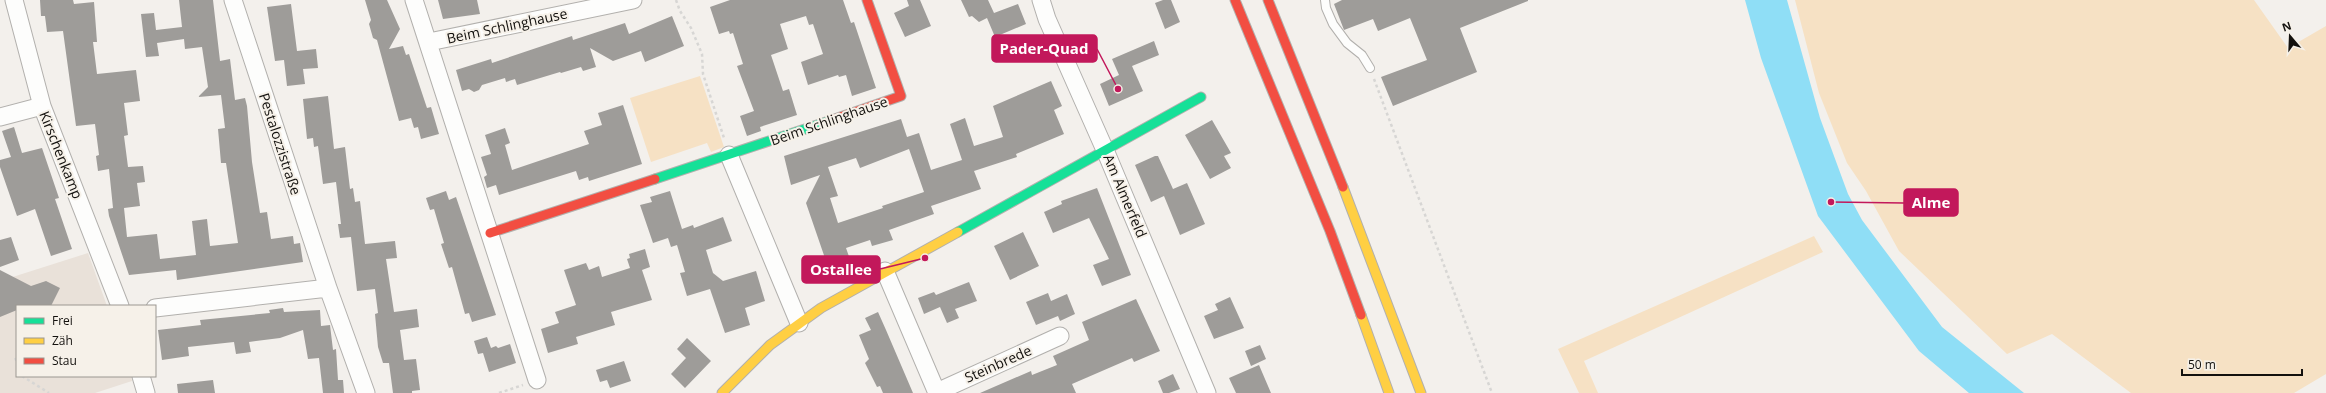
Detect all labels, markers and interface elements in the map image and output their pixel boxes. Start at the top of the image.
street label: Beim Schlinghause [445,3,569,48]
north arrow [2270,16,2310,56]
text: N [2280,18,2293,35]
callout: Pader-Quad [992,35,1097,62]
text: Pader-Quad [1000,38,1088,58]
street label: Pestalozzistraße [255,90,306,197]
street label: Beim Schlinghause [768,92,890,149]
street label: Kirschenkamp [35,108,88,201]
street label: Am Almerfeld [1099,151,1152,241]
callout: Alme [1904,189,1958,216]
text: Alme [1912,192,1950,212]
callout: Ostallee [802,256,880,283]
text: Ostallee [810,259,872,279]
legend [16,305,156,377]
text: Frei [52,312,73,329]
text: Zäh [52,332,73,349]
street label: Steinbrede [961,340,1034,387]
scale bar [2182,351,2302,377]
text: Stau [52,352,77,369]
text: 50 m [2188,356,2216,373]

